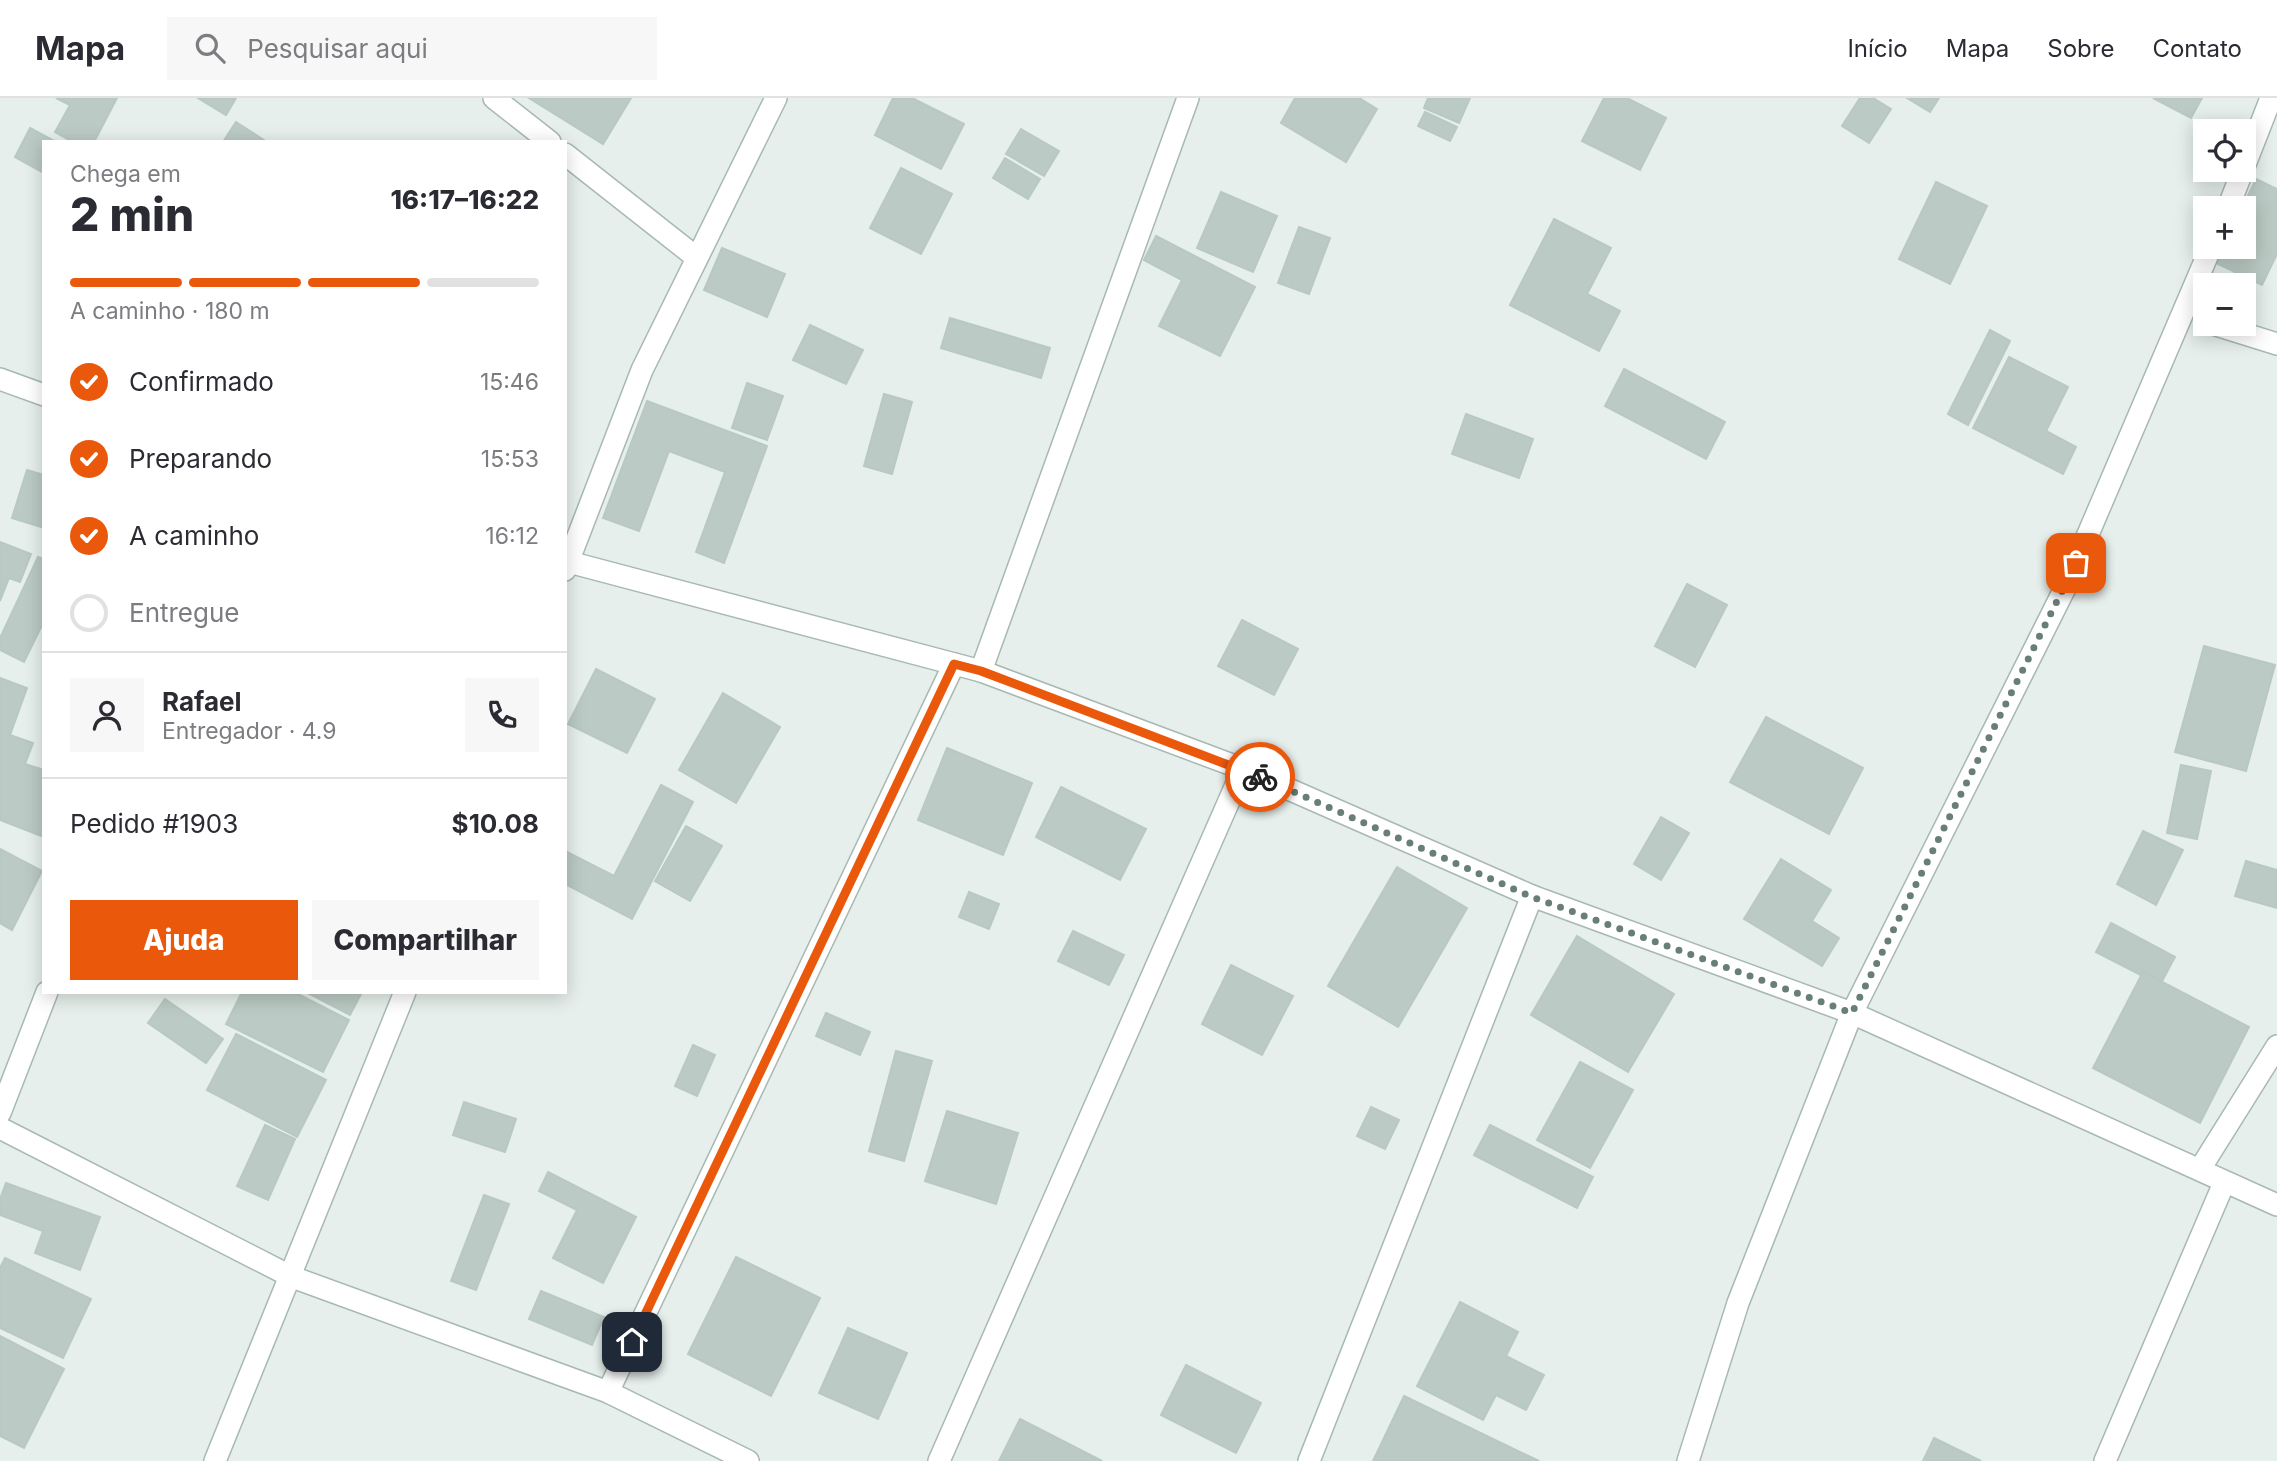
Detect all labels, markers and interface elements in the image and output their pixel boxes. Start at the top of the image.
search box [167,17,657,80]
text: Mapa [35,28,125,68]
icon: search [191,29,229,67]
text: Pesquisar aqui [247,33,428,64]
text: Início [1847,34,1908,63]
text: Mapa [1946,34,2009,63]
text: Sobre [2047,34,2114,63]
text: Contato [2152,34,2242,63]
map controls [2193,119,2256,336]
button: locate [2193,119,2256,182]
text: Chega em [70,160,181,188]
text: 16:17–16:22 [390,184,539,215]
text: 2 min [70,186,194,242]
button: + [2193,196,2256,259]
button: − [2193,273,2256,336]
text: A caminho · 180 m [70,297,270,325]
icon: check [70,363,108,401]
text: Confirmado [129,366,274,397]
text: 15:46 [480,368,539,396]
icon: check [70,440,108,478]
text: Preparando [129,443,272,474]
text: 15:53 [481,445,539,473]
icon: check [70,517,108,555]
text: A caminho [129,520,259,551]
text: 16:12 [485,522,539,550]
pin [2046,533,2106,593]
icon: bag [2057,544,2095,582]
text: Entregue [129,597,240,628]
button: person [70,678,144,752]
button: phone [465,678,539,752]
text: Rafael [162,686,242,717]
text: Entregador · 4.9 [162,717,337,745]
courier [1225,742,1295,812]
icon: bike [1241,758,1279,796]
text: Pedido #1903 [70,808,238,839]
text: $10.08 [452,808,539,839]
button: Ajuda [70,900,298,980]
button: Compartilhar [312,900,539,980]
pin [602,1312,662,1372]
icon: home [613,1323,651,1361]

